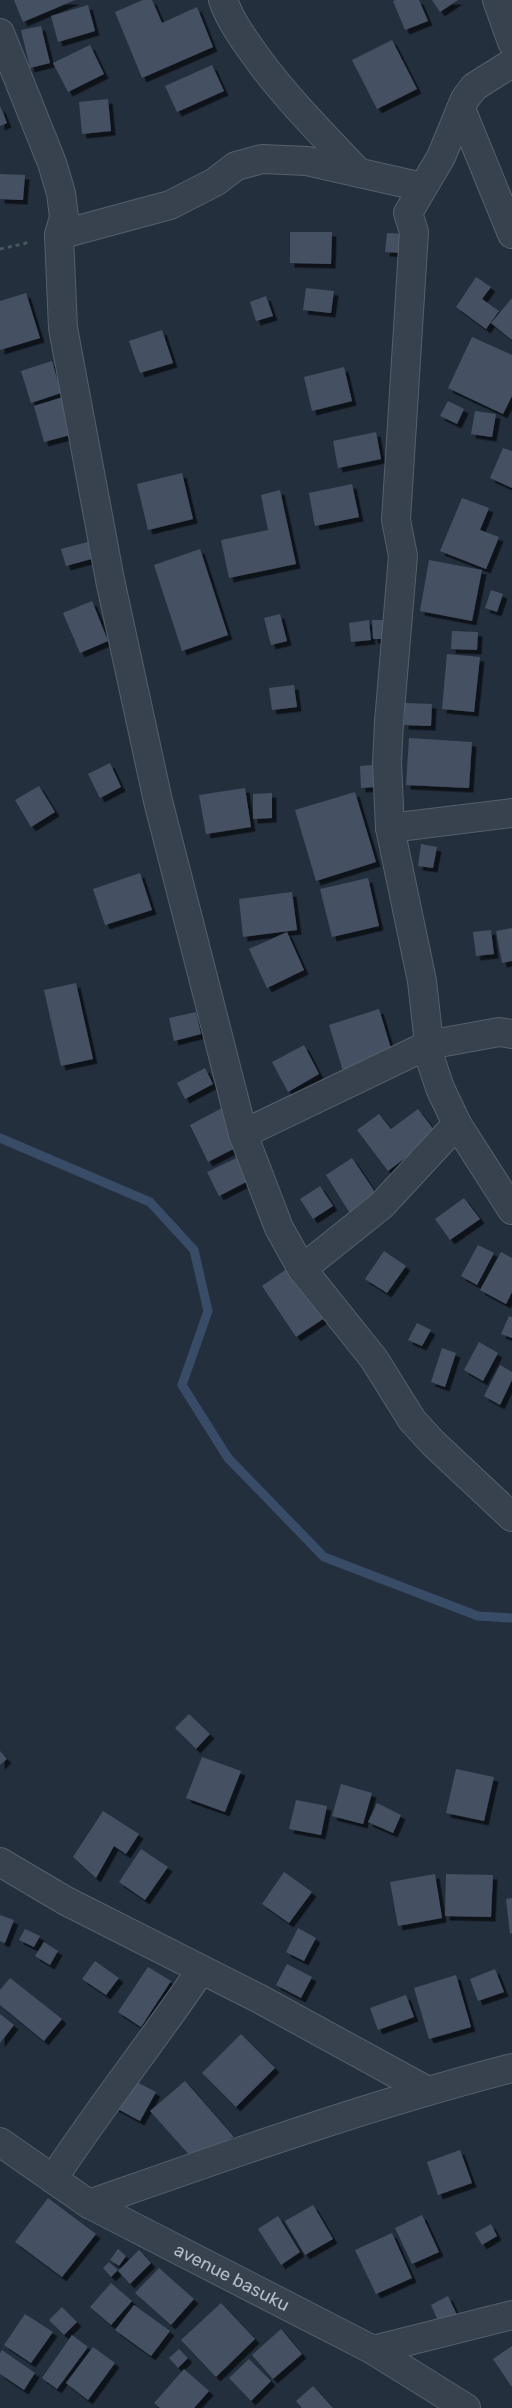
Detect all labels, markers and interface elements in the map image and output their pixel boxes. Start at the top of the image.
street label: avenue basuku [170,2239,293,2316]

